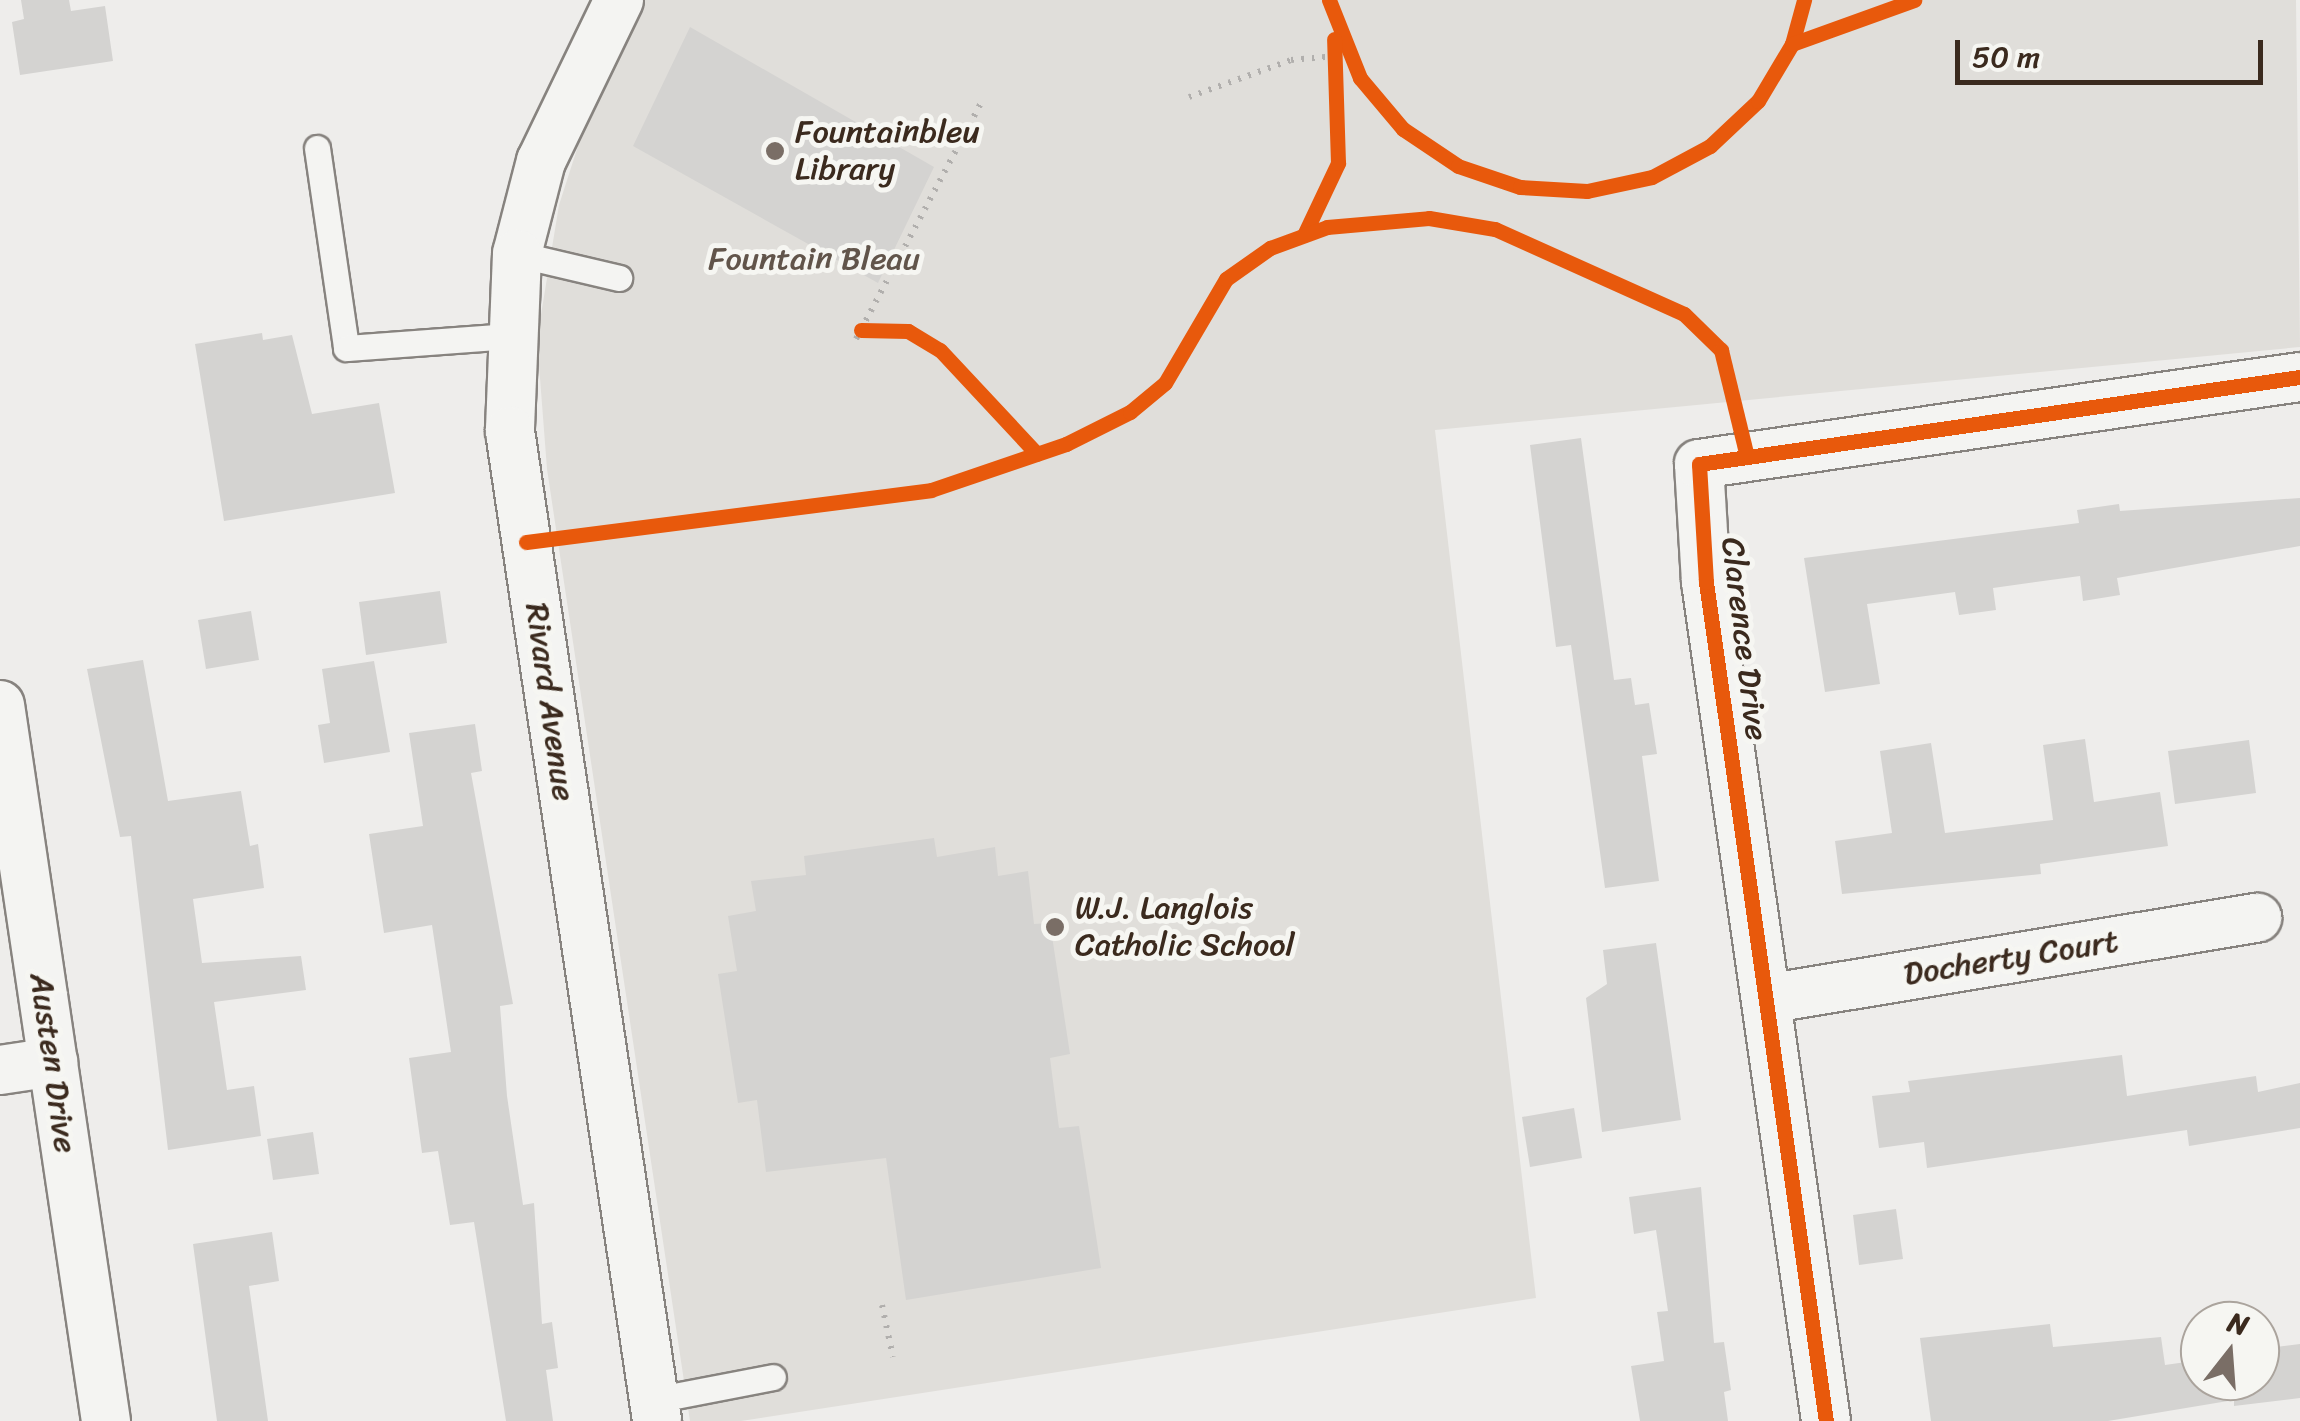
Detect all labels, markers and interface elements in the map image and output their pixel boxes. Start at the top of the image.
scale bar [1960,20,2268,82]
text: 50 m [1972,30,2040,84]
place label: Fountainbleu Library [795,114,980,189]
marker: Fountainbleu Library [764,140,786,162]
park label: Fountain Bleau [708,240,920,278]
street label: Clarence Drive [1712,535,1776,743]
street label: Rivard Avenue [517,600,583,804]
place label: W.J. Langlois Catholic School [1075,890,1295,965]
marker: W.J. Langlois Catholic School [1044,916,1066,938]
street label: Docherty Court [1901,922,2121,994]
street label: Austen Drive [21,971,85,1155]
text: N [2222,1297,2255,1350]
north arrow [2180,1301,2280,1401]

